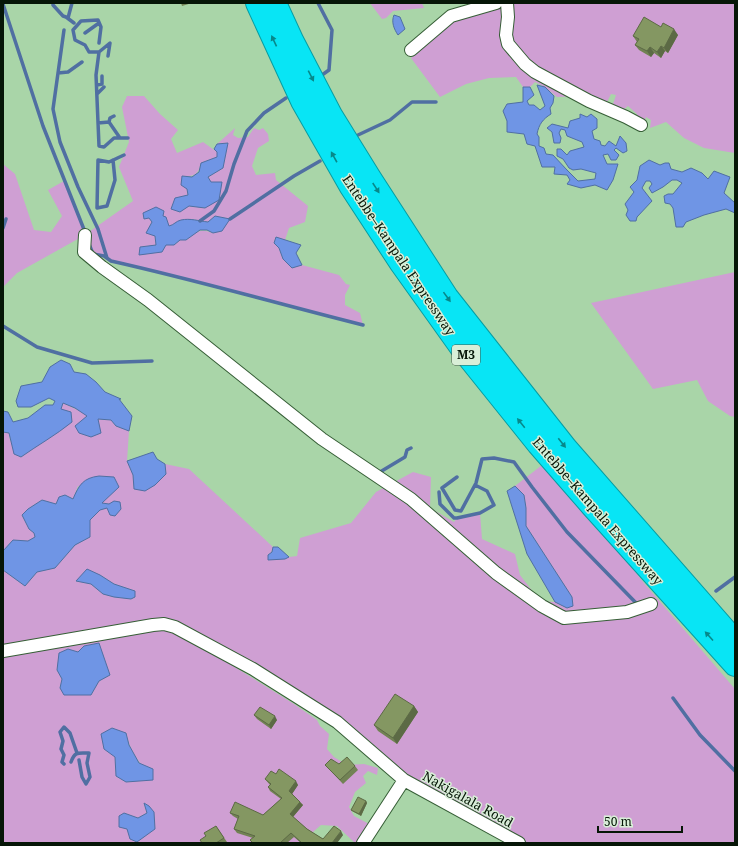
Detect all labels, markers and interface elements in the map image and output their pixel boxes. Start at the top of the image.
one-way arrow [271,35,277,47]
one-way arrow [308,70,314,82]
one-way arrow [330,151,337,162]
street label: Entebbe–Kampala Expressway [338,171,460,339]
one-way arrow [372,183,380,193]
one-way arrow [443,292,451,302]
road number: M3 [452,345,480,365]
one-way arrow [517,417,525,428]
street label: Entebbe–Kampala Expressway [529,433,668,589]
one-way arrow [558,438,566,449]
one-way arrow [704,631,714,641]
street label: Nakigalala Road [420,767,516,831]
scale bar [598,808,682,834]
text: 50 m [604,813,632,830]

